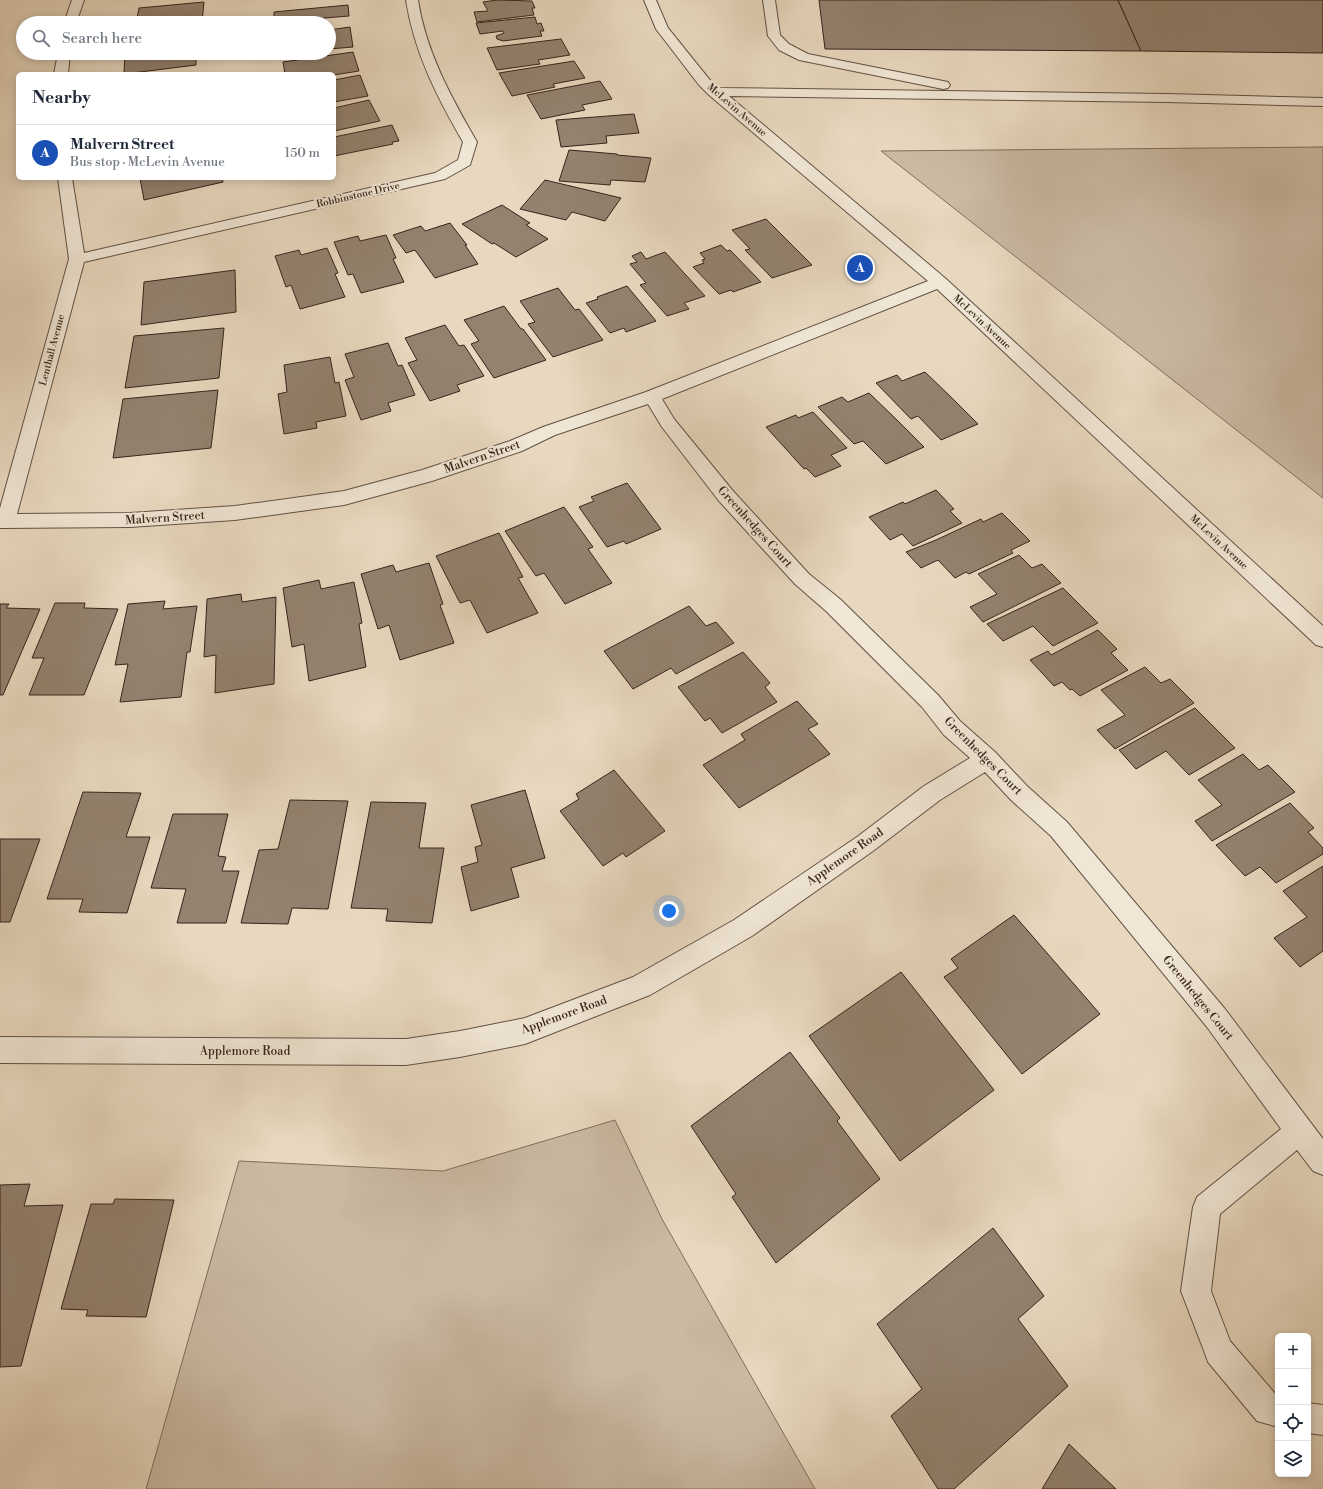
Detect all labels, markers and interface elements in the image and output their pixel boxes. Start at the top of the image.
search box [16,16,336,60]
icon: search [30,27,52,49]
text: Search here [62,29,142,48]
street label: McLevin Avenue [705,81,769,139]
text: Nearby [32,87,91,109]
text: Malvern Street [70,135,174,154]
text: A [40,145,50,161]
text: 150 m [285,145,320,161]
text: Bus stop · McLevin Avenue [70,154,225,170]
street label: Robbinstone Drive [315,180,401,210]
pin: A [847,253,873,283]
street label: McLevin Avenue [951,292,1013,352]
street label: Lenthall Avenue [37,313,67,387]
street label: Malvern Street [442,437,523,477]
street label: Greenhedges Court [714,483,796,571]
street label: Malvern Street [125,508,206,528]
street label: McLevin Avenue [1188,512,1250,572]
street label: Greenhedges Court [941,714,1026,799]
street label: Applemore Road [803,825,886,890]
your location [659,901,679,921]
street label: Greenhedges Court [1159,953,1237,1044]
street label: Applemore Road [518,992,609,1038]
street label: Applemore Road [199,1044,290,1059]
map controls [1275,1333,1311,1477]
button: + [1275,1333,1311,1369]
button: − [1275,1369,1311,1405]
button: locate [1275,1405,1311,1441]
button: layers [1275,1441,1311,1477]

